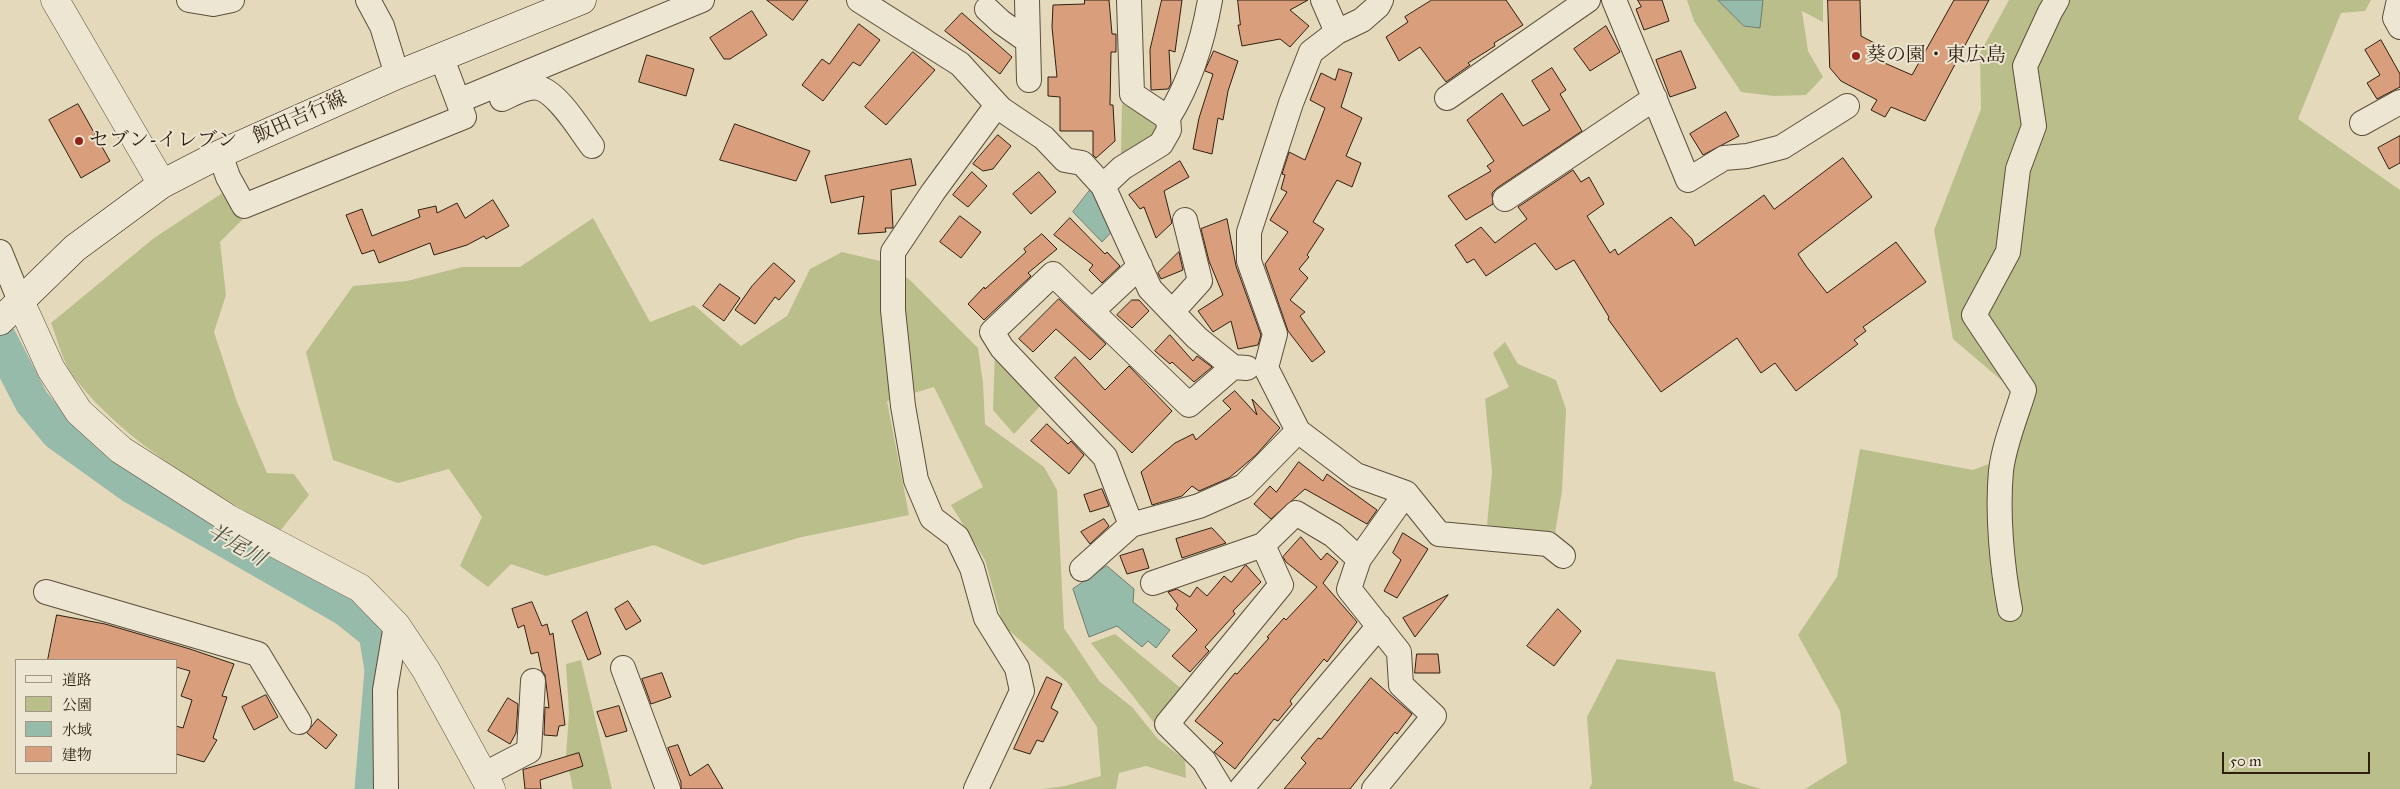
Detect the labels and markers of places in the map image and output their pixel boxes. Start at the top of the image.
place label: 葵の園・東広島 [1866,44,2006,68]
marker: 葵の園・東広島 [1850,50,1862,62]
place label: セブン-イレブン [89,129,237,153]
marker: セブン-イレブン [73,135,85,147]

